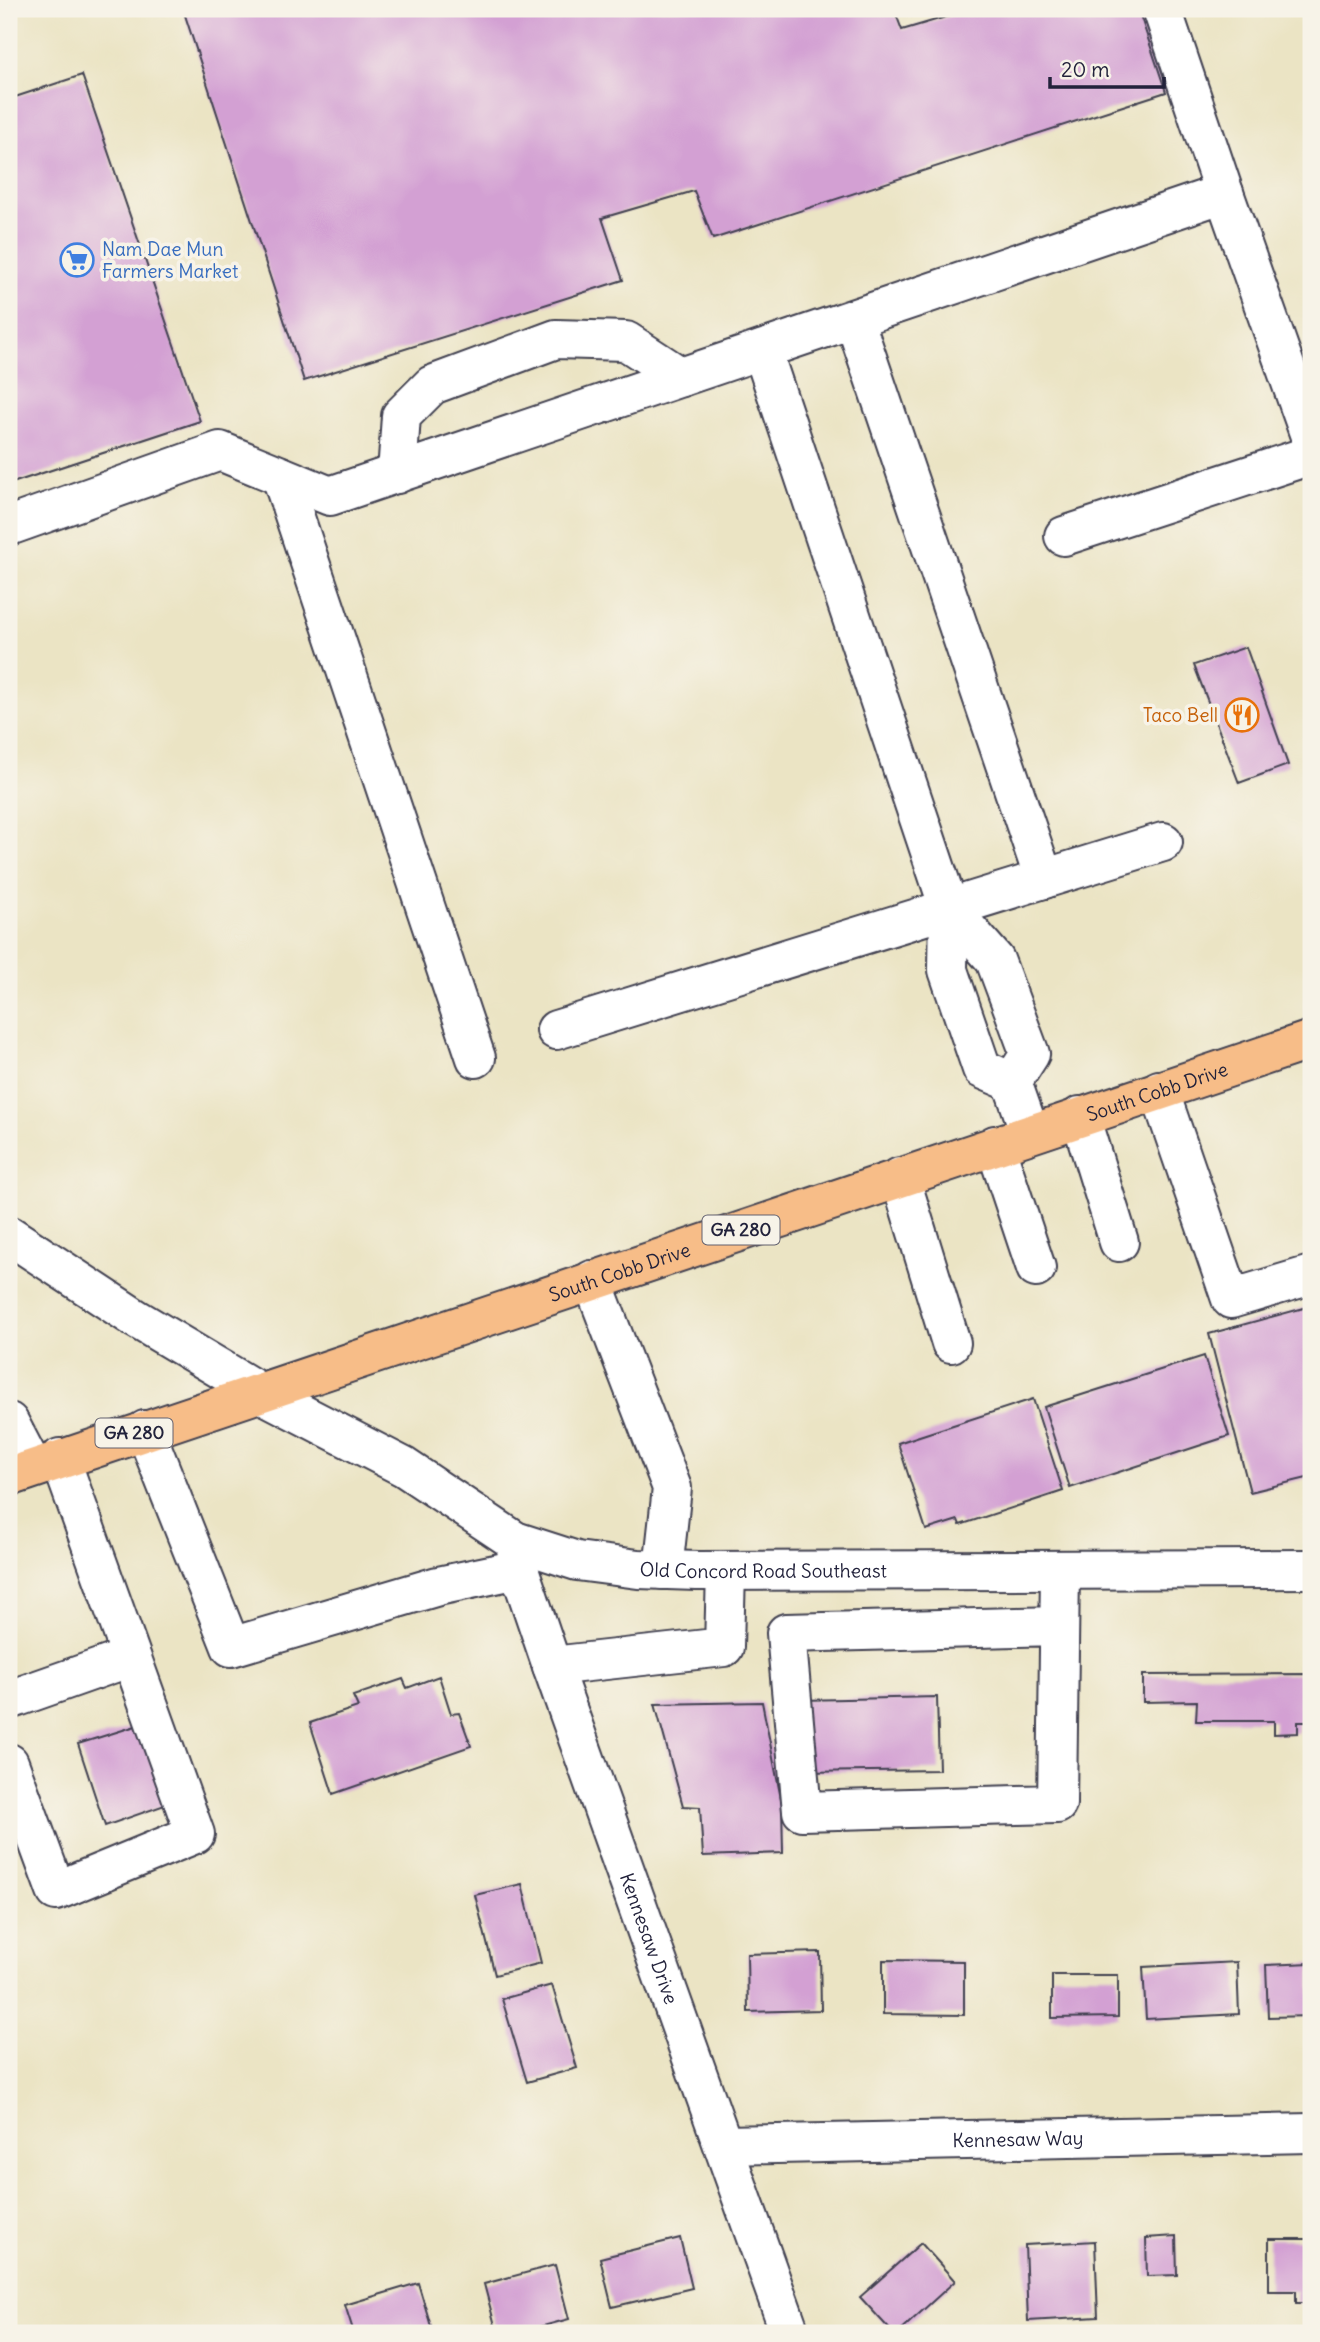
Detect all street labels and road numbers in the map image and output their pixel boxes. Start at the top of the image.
street label: South Cobb Drive [1083,1057,1231,1127]
road number: GA 280 [702,1216,780,1245]
street label: South Cobb Drive [546,1237,693,1307]
road number: GA 280 [96,1418,172,1448]
street label: Old Concord Road Southeast [639,1557,887,1583]
street label: Kennesaw Drive [615,1870,684,2007]
street label: Kennesaw Way [952,2126,1084,2152]

